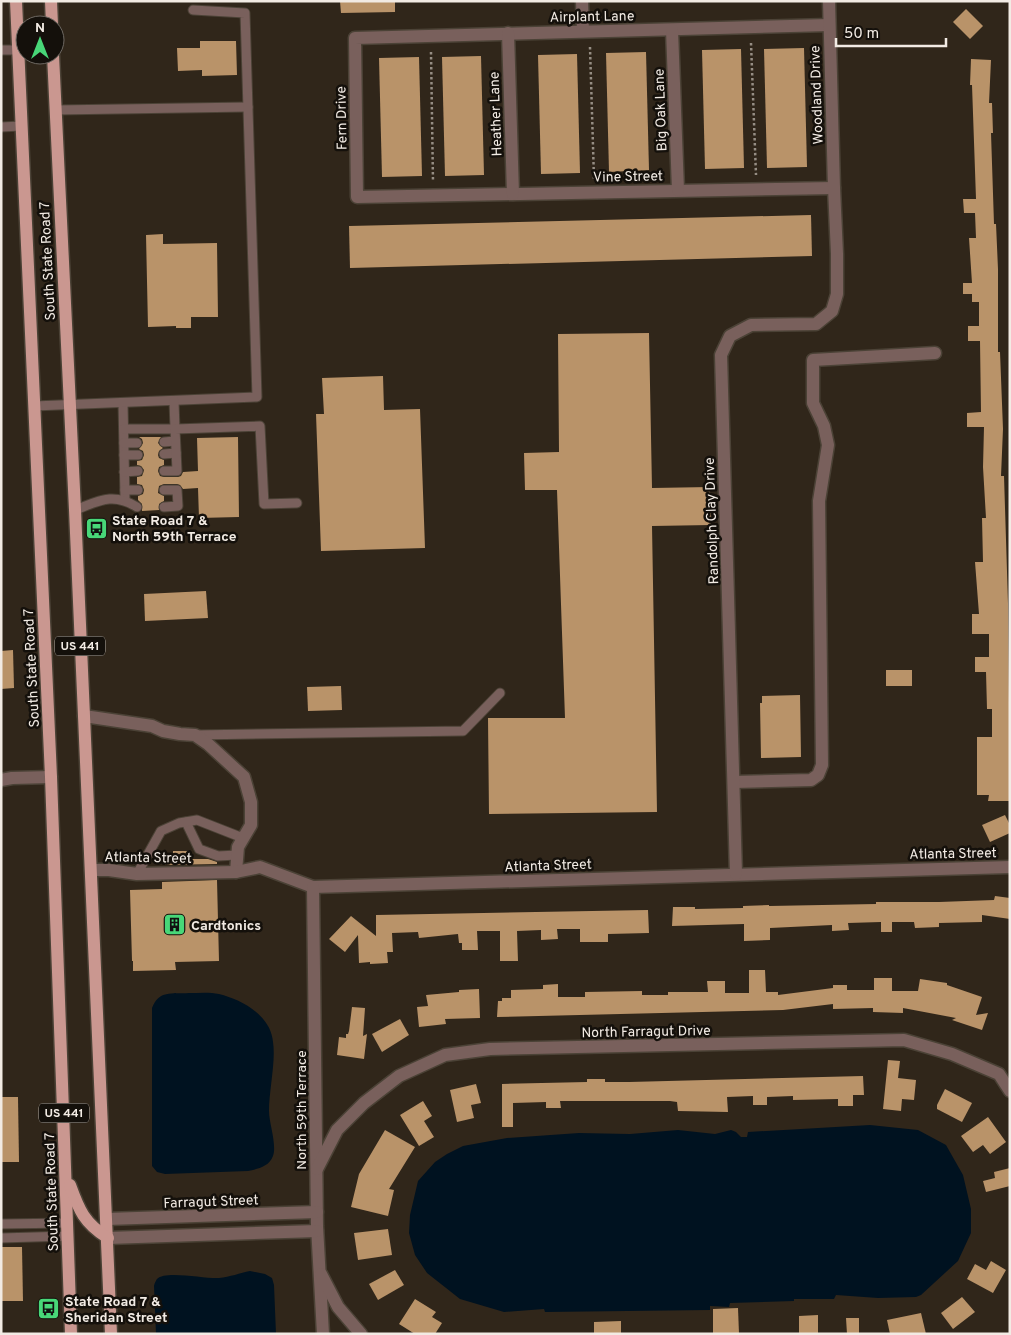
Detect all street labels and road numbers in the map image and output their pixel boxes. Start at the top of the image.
street label: Airplant Lane [549,8,635,27]
street label: Woodland Drive [807,45,828,145]
street label: Big Oak Lane [652,68,671,152]
street label: Heather Lane [487,71,506,157]
street label: Fern Drive [333,86,352,150]
street label: Vine Street [593,168,663,187]
street label: South State Road 7 [37,201,60,321]
street label: Randolph Clay Drive [702,457,723,585]
street label: South State Road 7 [21,608,44,728]
road number: US 441 [55,636,105,656]
street label: Atlanta Street [909,845,997,864]
street label: Atlanta Street [104,849,192,868]
street label: Atlanta Street [504,856,592,877]
street label: North Farragut Drive [581,1023,711,1042]
street label: North 59th Terrace [294,1050,311,1170]
road number: US 441 [39,1104,89,1122]
street label: South State Road 7 [42,1132,63,1252]
street label: Farragut Street [163,1192,259,1213]

